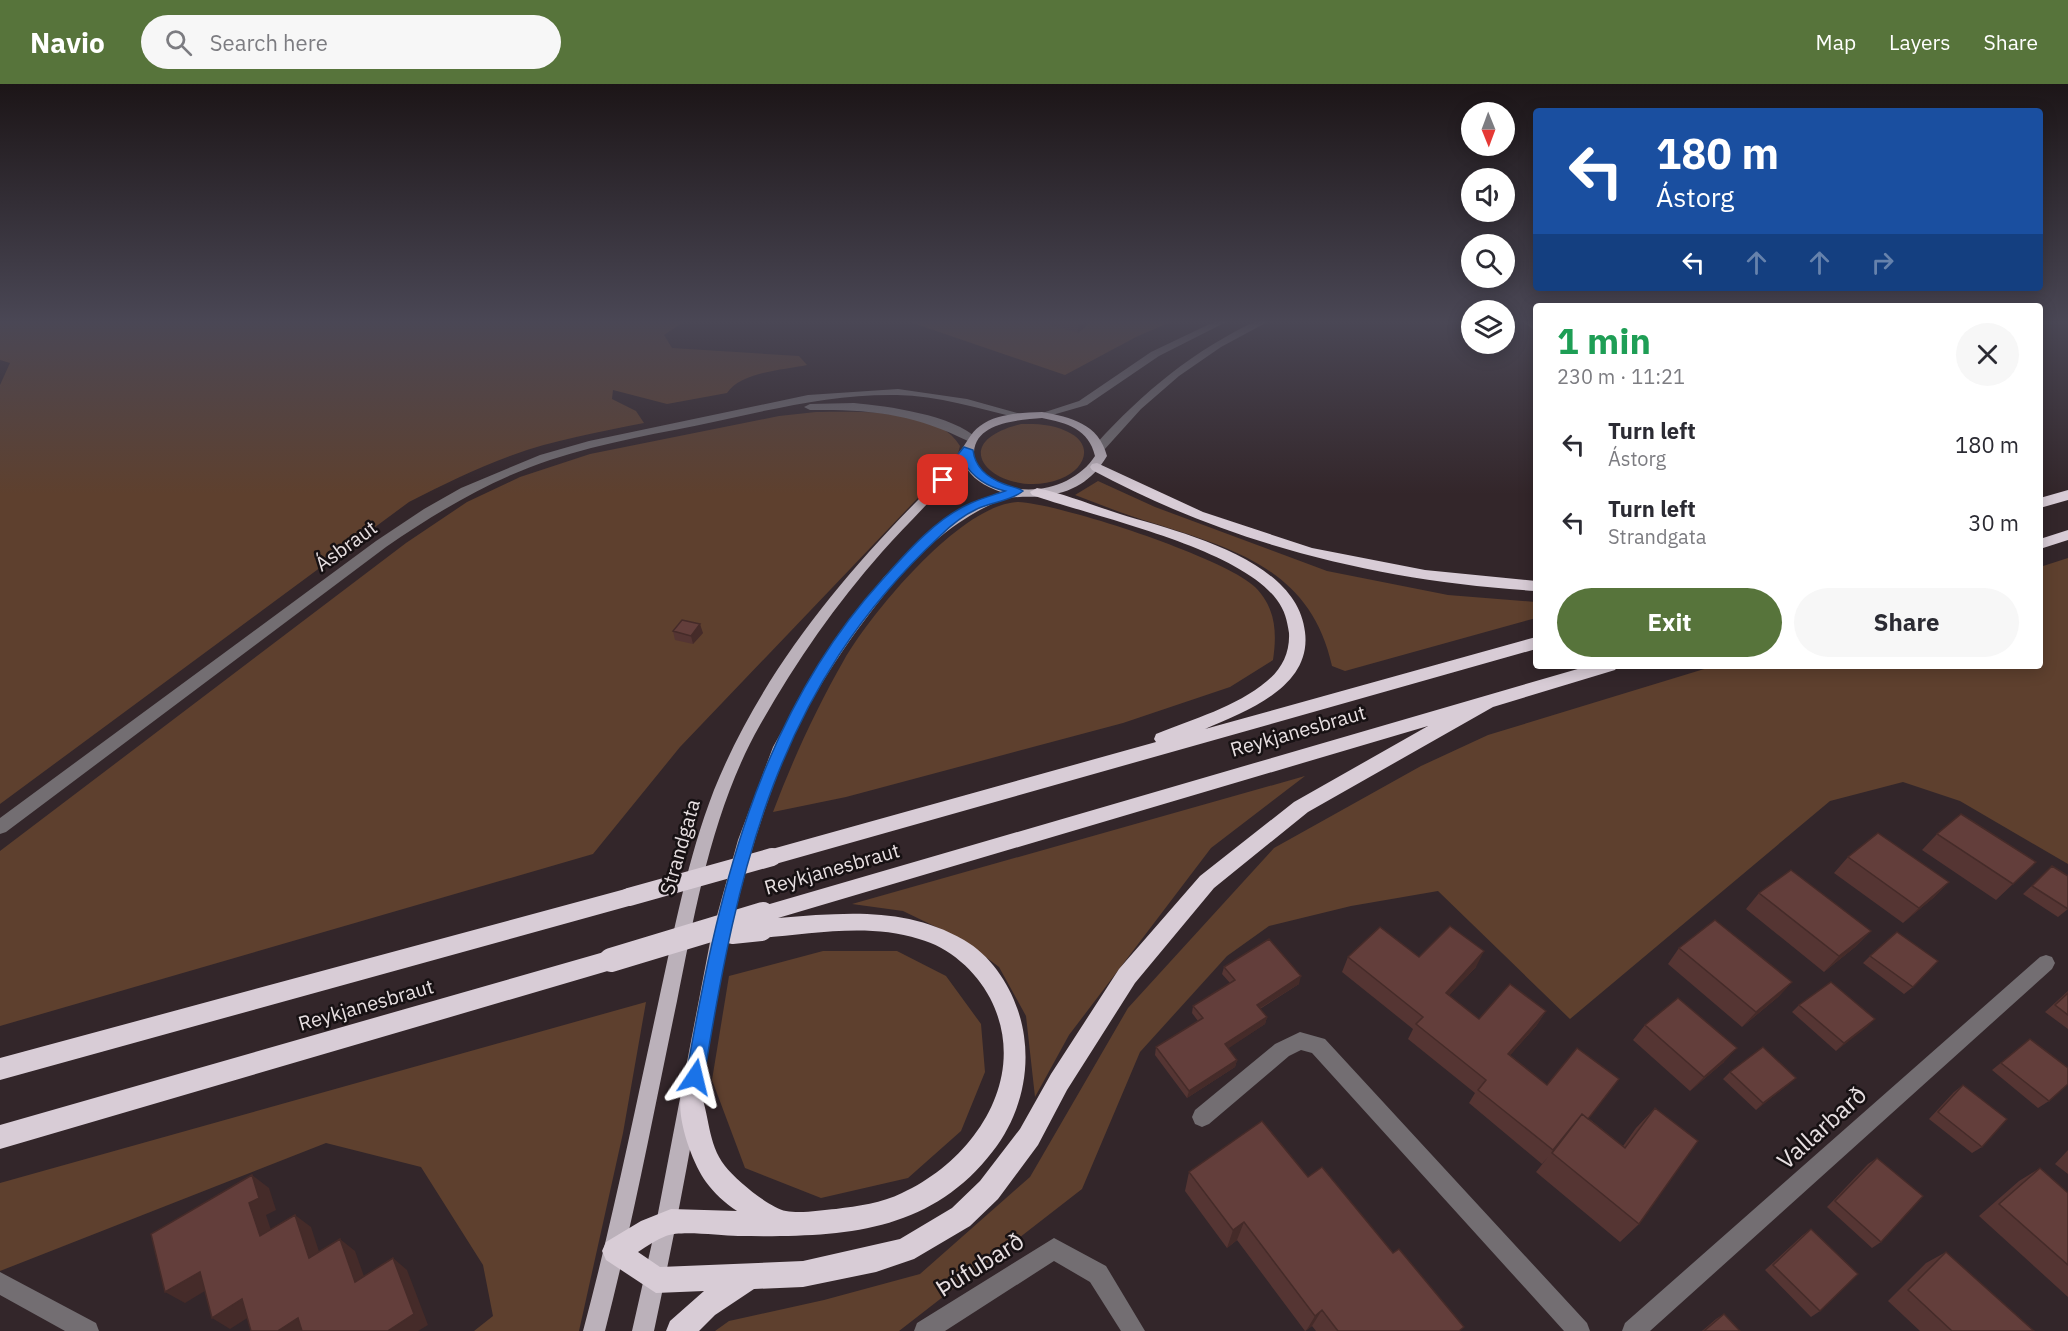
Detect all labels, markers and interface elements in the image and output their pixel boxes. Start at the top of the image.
search box [141,15,561,69]
text: Navio [30,24,105,61]
icon: search [162,26,195,59]
text: Search here [210,28,328,57]
text: Map [1816,28,1856,56]
text: Layers [1889,28,1951,56]
text: Share [1984,28,2038,56]
north arrow [1461,102,1515,156]
map controls [1461,102,1515,354]
text: 180 m [1656,126,1779,181]
icon: left [1557,132,1635,210]
button: sound [1461,168,1515,222]
text: Ástorg [1656,179,1734,214]
button: search [1461,234,1515,288]
icon: left [1677,246,1710,279]
icon: ahead [1740,246,1773,279]
icon: ahead [1803,246,1836,279]
icon: right [1866,246,1899,279]
button: layers [1461,300,1515,354]
text: 1 min [1557,317,1651,364]
button: close [1956,323,2019,386]
text: 230 m · 11:21 [1557,363,1685,390]
text: Turn left [1608,416,1696,445]
icon: left [1557,428,1590,461]
text: 180 m [1955,430,2019,459]
text: Ástorg [1608,445,1666,472]
pin [917,454,968,505]
icon: arrive [926,463,959,496]
text: Turn left [1608,494,1696,523]
icon: left [1557,506,1590,539]
text: 30 m [1968,508,2019,537]
street label: Ásbraut [309,514,382,577]
text: Strandgata [1608,523,1706,550]
button: Exit [1557,588,1782,657]
button: Share [1794,588,2019,657]
street label: Reykjanesbraut [1227,698,1369,763]
street label: Strandgata [653,796,706,898]
street label: Reykjanesbraut [761,836,903,901]
street label: Reykjanesbraut [295,972,437,1037]
position arrow [663,1045,727,1109]
street label: Vallarbarð [1770,1079,1873,1176]
street label: Þúfubarð [929,1225,1030,1304]

